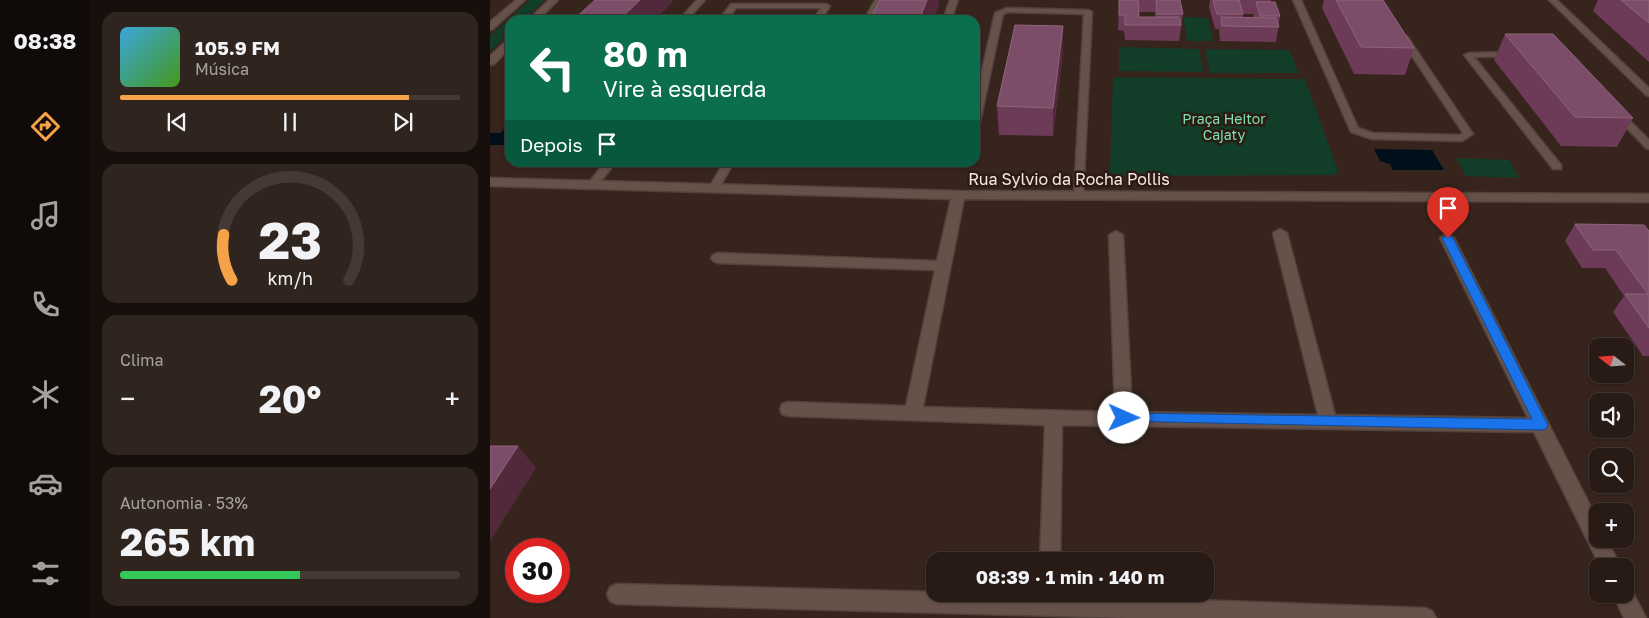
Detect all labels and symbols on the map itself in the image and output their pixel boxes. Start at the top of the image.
park label: Praça Heitor Cajaty [1182,110,1266,143]
street label: Rua Sylvio da Rocha Pollis [968,169,1170,189]
pin [1427,187,1469,238]
north arrow [1589,338,1634,382]
position arrow [1097,391,1149,443]
speed limit sign: 30 [505,538,570,603]

